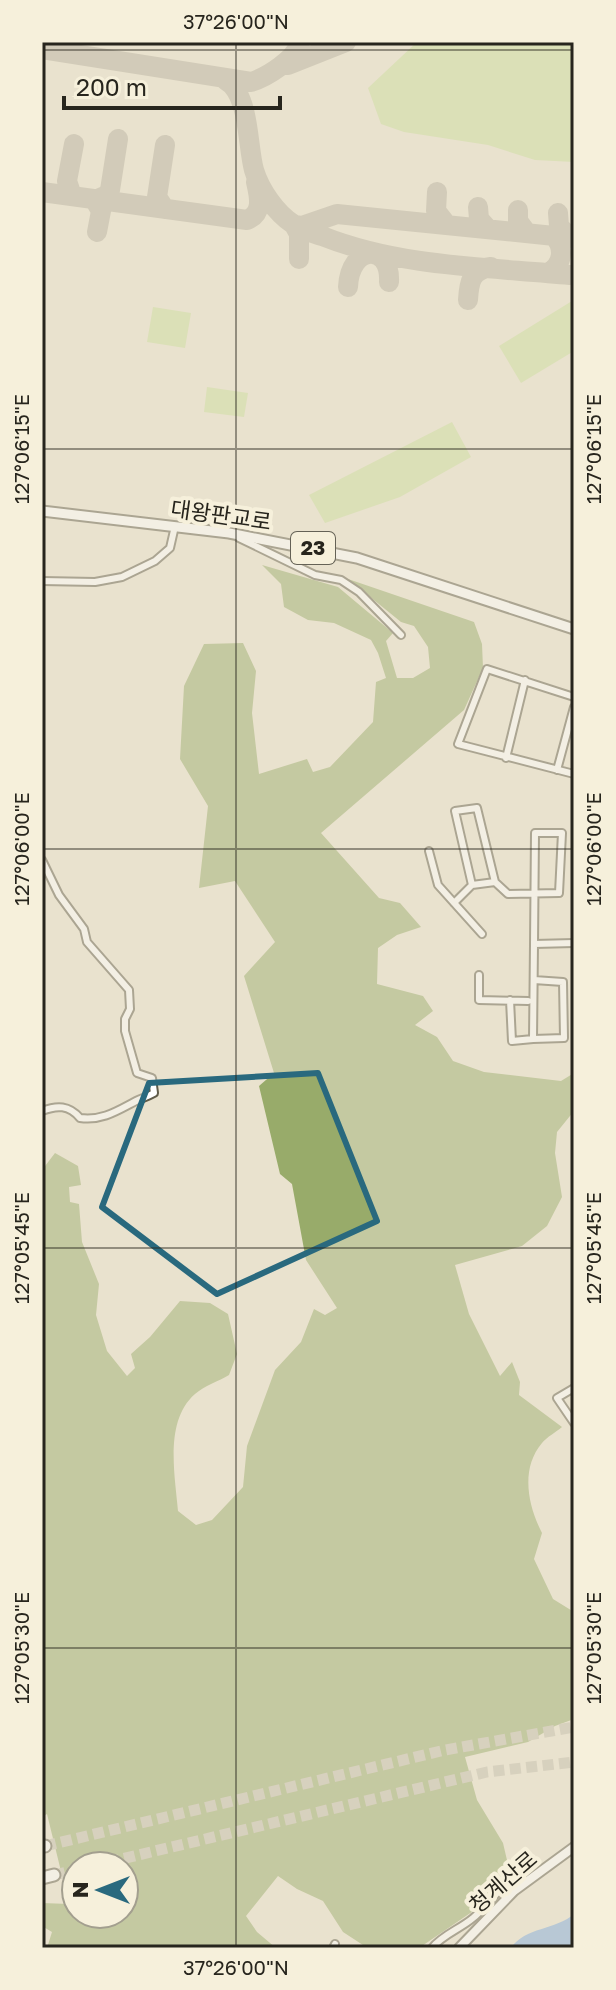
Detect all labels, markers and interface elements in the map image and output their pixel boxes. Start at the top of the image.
text: 37°26'00"N [183,9,289,33]
scale bar [64,60,280,110]
text: 200 m [76,72,147,101]
text: 127°06'15"E [9,394,33,504]
text: 127°06'15"E [581,394,605,504]
street label: 대왕판교로 [169,494,273,535]
road number: 23 [291,532,335,564]
text: 127°06'00"E [9,792,33,906]
text: 127°06'00"E [581,792,605,906]
text: 127°05'45"E [9,1192,33,1304]
text: 127°05'45"E [581,1192,605,1304]
text: 127°05'30"E [9,1592,33,1704]
text: 127°05'30"E [581,1592,605,1704]
street label: 청계산로 [463,1845,542,1918]
north arrow [60,1850,140,1930]
text: N [66,1882,93,1898]
text: 37°26'00"N [183,1955,289,1979]

